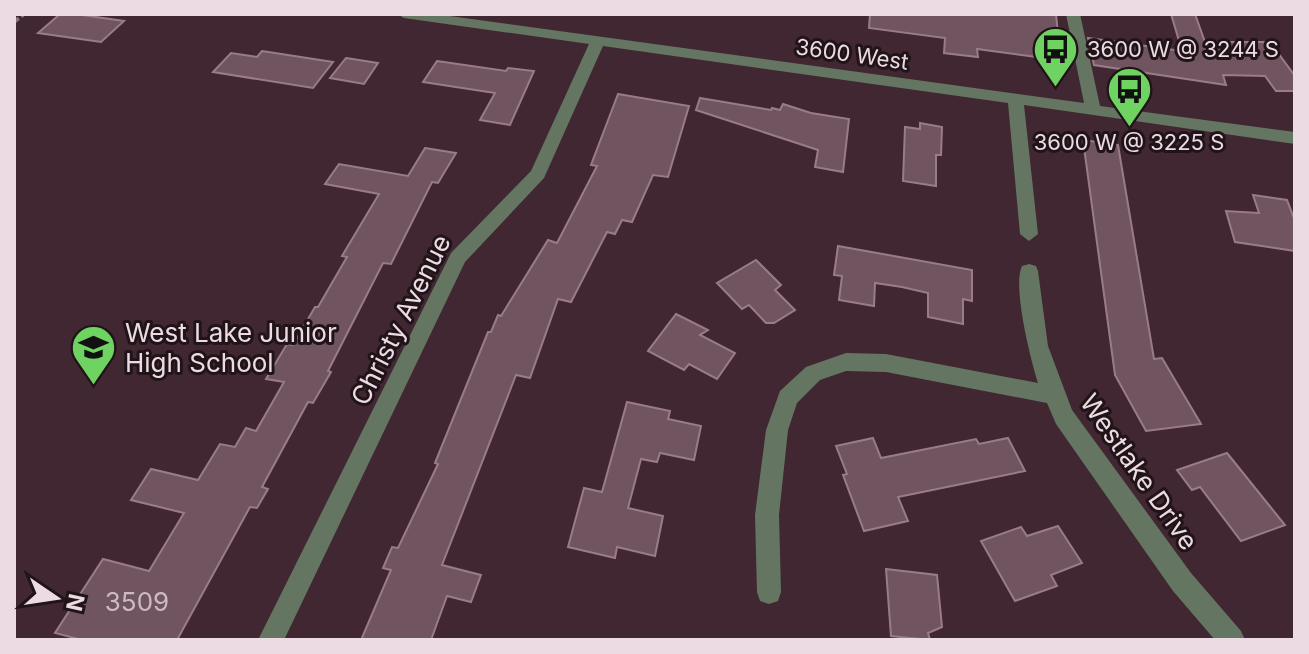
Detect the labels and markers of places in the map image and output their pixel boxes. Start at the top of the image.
bus stop icon: 3600 W @ 3244 S [1032,25,1080,88]
place label: 3600 W @ 3244 S [1087,36,1279,62]
bus stop icon: 3600 W @ 3225 S [1105,65,1153,128]
place label: 3600 W @ 3225 S [1034,129,1224,155]
place label: West Lake Junior High School [125,317,337,378]
school or university icon: West Lake Junior High School [70,324,118,387]

